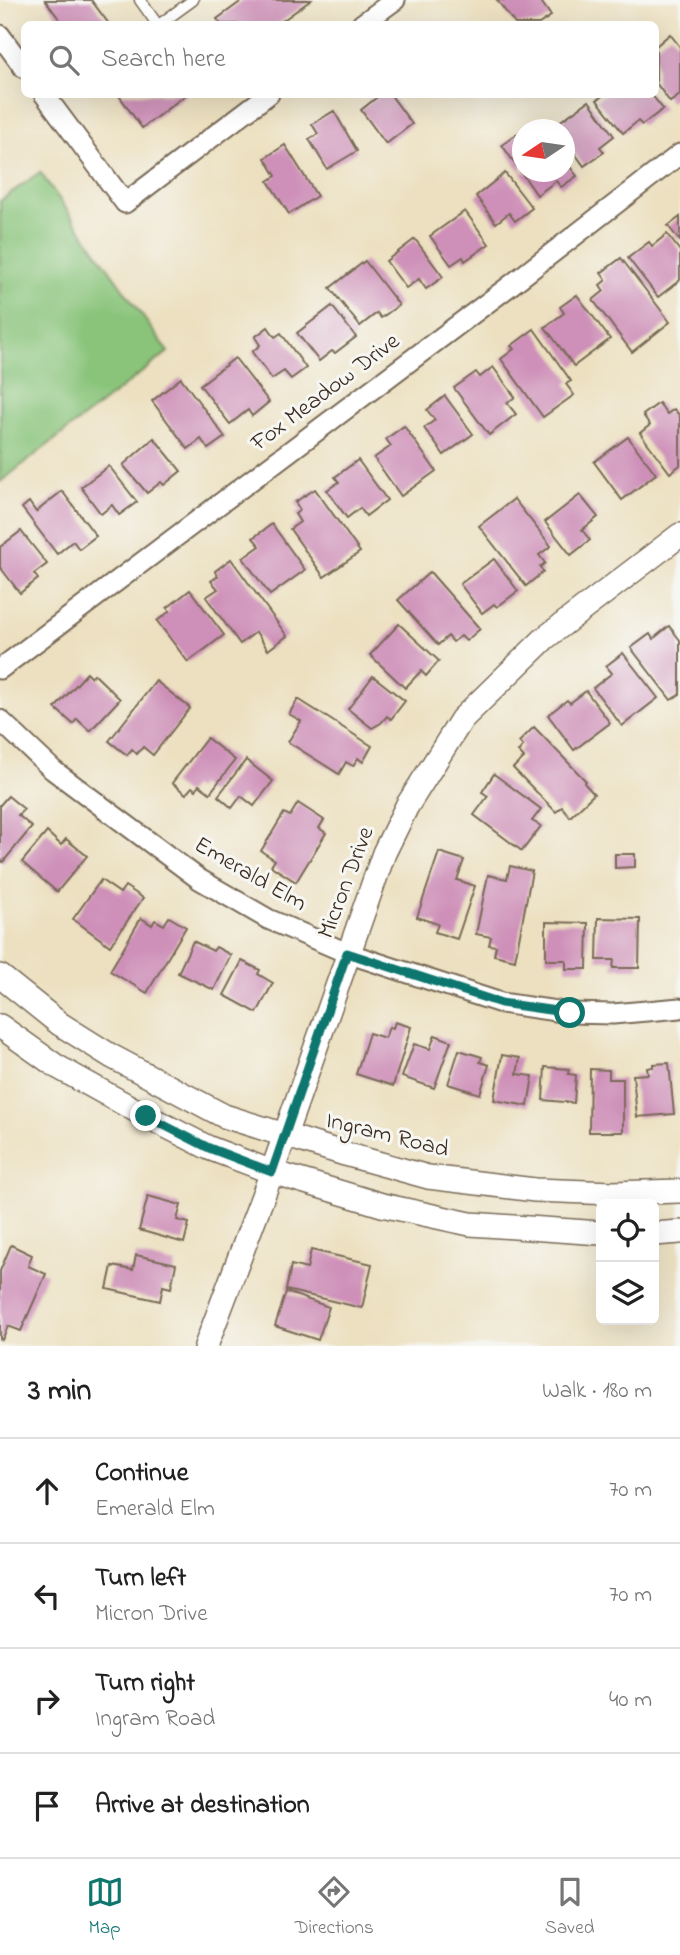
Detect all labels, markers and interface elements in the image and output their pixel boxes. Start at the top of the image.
search box [21,21,659,98]
icon: search [45,41,83,79]
text: Search here [101,41,226,79]
north arrow [512,119,575,182]
street label: Fox Meadow Drive [243,325,408,461]
street label: Micron Drive [310,822,384,944]
street label: Emerald Elm [187,829,313,921]
route start [554,997,585,1028]
route end [130,1100,161,1131]
street label: Ingram Road [322,1104,453,1168]
map controls [596,1199,659,1325]
button: locate [596,1199,659,1262]
button: layers [596,1262,659,1325]
text: 3 min [28,1370,91,1414]
text: Walk · 180 m [542,1375,652,1408]
text: Continue [95,1455,188,1493]
icon: ahead [28,1472,66,1510]
text: 70 m [609,1474,652,1507]
text: Emerald Elm [95,1493,215,1526]
text: Turn left [95,1560,186,1598]
icon: left [28,1577,66,1615]
text: 70 m [609,1579,652,1612]
text: Micron Drive [95,1598,208,1631]
text: Turn right [95,1665,195,1703]
icon: right [28,1682,66,1720]
text: 40 m [609,1684,652,1717]
text: Ingram Road [95,1703,215,1736]
icon: arrive [28,1787,66,1825]
text: Arrive at destination [95,1787,310,1825]
tab: Map [86,1873,124,1942]
tab: Directions [295,1873,374,1942]
tab: Saved [545,1873,594,1942]

